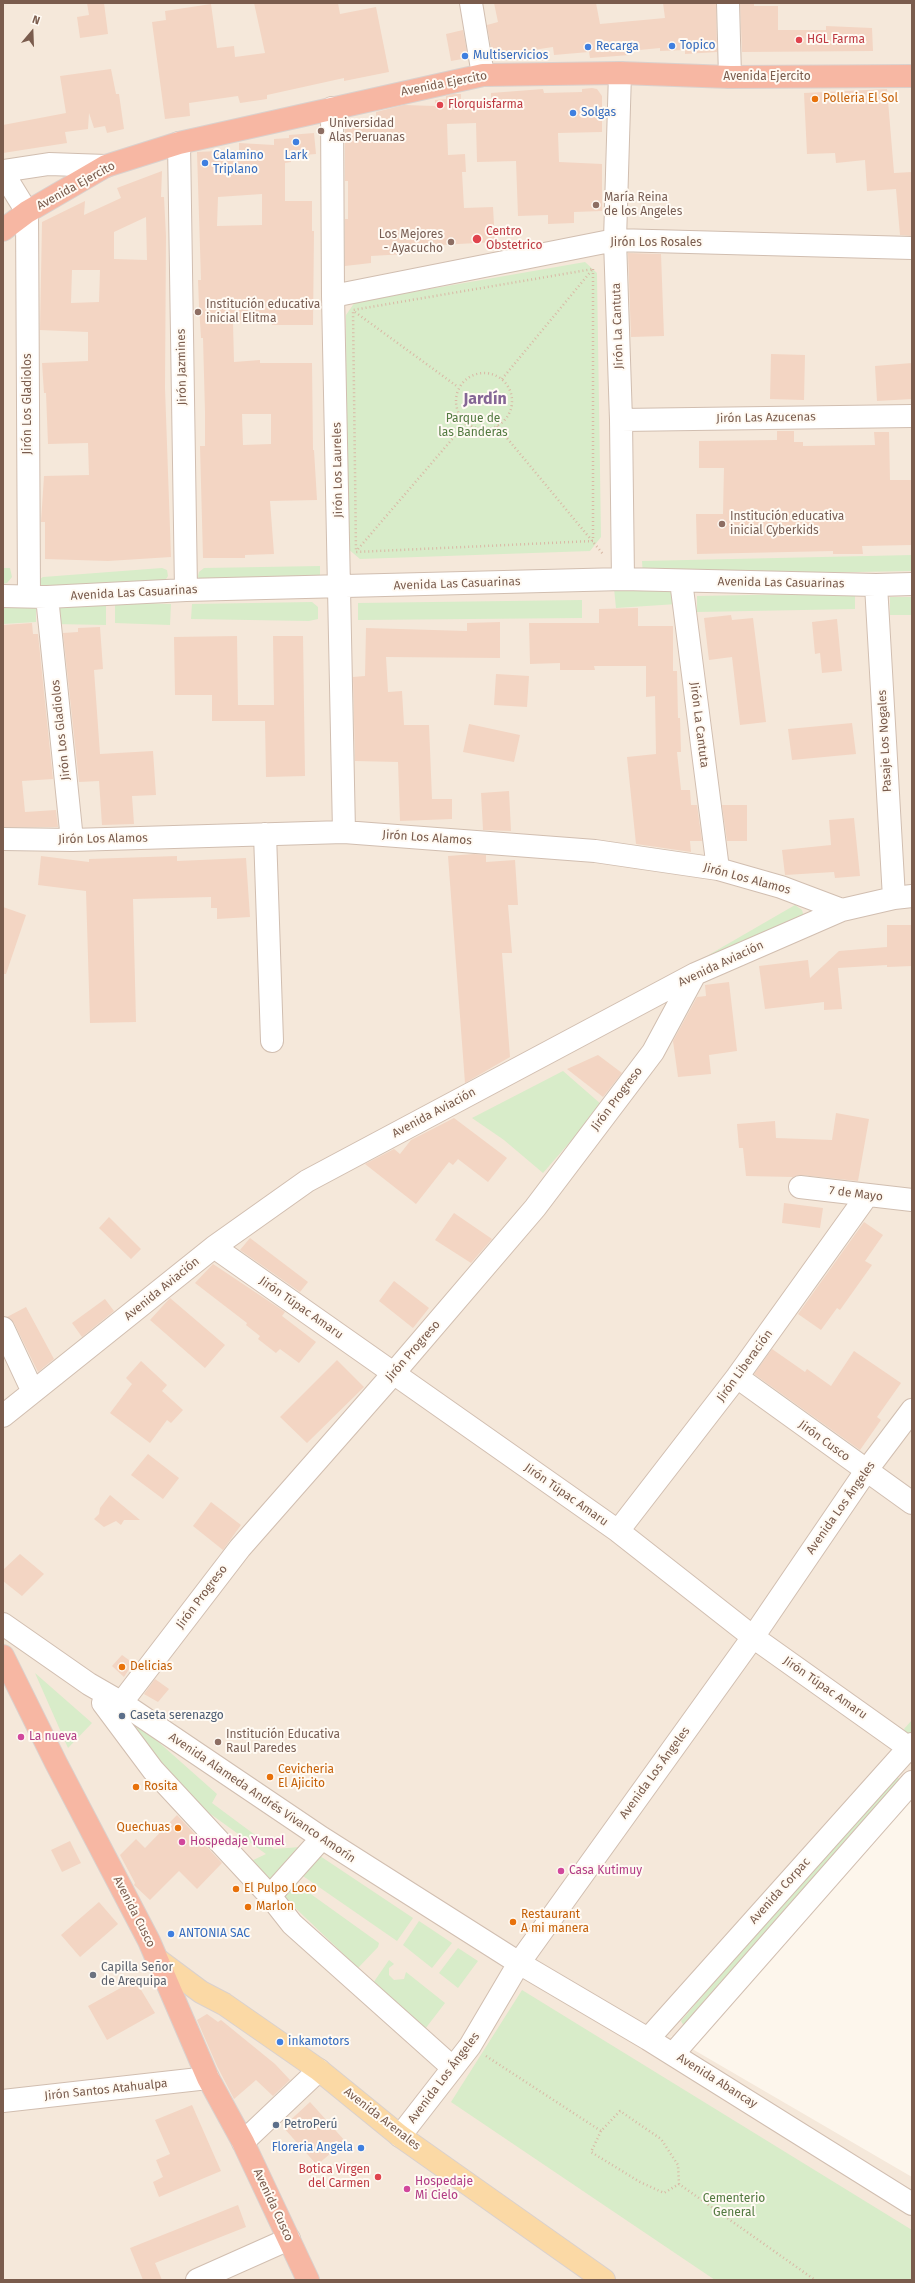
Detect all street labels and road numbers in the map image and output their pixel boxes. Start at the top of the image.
street label: Avenida Ejercito [400,69,488,99]
street label: Avenida Ejercito [723,70,811,84]
street label: Avenida Ejercito [34,159,118,213]
street label: Jirón Los Rosales [610,236,702,250]
street label: Jirón La Cantuta [609,283,627,369]
street label: Jirón Jazmines [174,328,190,406]
street label: Jirón Los Gladiolos [21,353,35,455]
street label: Jirón Las Azucenas [716,410,816,426]
street label: Jirón Los Laureles [330,422,346,518]
street label: Avenida Las Casuarinas [393,575,521,593]
street label: Avenida Las Casuarinas [717,575,845,591]
street label: Avenida Las Casuarinas [70,582,198,604]
street label: Jirón Los Gladiolos [49,679,73,781]
street label: Jirón La Cantuta [687,681,711,769]
street label: Pasaje Los Nogales [875,690,895,792]
street label: Jirón Los Alamos [382,828,472,848]
street label: Jirón Los Alamos [58,831,148,847]
street label: Jirón Los Alamos [702,860,792,898]
street label: Avenida Aviación [676,938,766,990]
street label: Jirón Progreso [588,1064,646,1134]
street label: Avenida Aviación [390,1085,478,1141]
street label: 7 de Mayo [828,1184,884,1204]
street label: Avenida Aviación [122,1254,202,1324]
street label: Jirón Túpac Amaru [256,1274,346,1342]
street label: Jirón Progreso [383,1318,443,1384]
street label: Jirón Liberación [714,1327,776,1405]
street label: Jirón Cusco [795,1417,853,1465]
street label: Avenida Los Ángeles [804,1459,878,1557]
street label: Jirón Túpac Amaru [521,1461,611,1529]
street label: Jirón Progreso [173,1562,231,1632]
street label: Jirón Túpac Amaru [780,1654,870,1722]
street label: Avenida Los Ángeles [617,1724,693,1822]
street label: Avenida Alameda Andrés Vivanco Amorín [166,1730,358,1866]
street label: Avenida Corpac [747,1855,813,1927]
street label: Avenida Cusco [110,1874,158,1950]
street label: Avenida Los Ángeles [405,2030,483,2126]
street label: Avenida Abancay [674,2051,760,2111]
street label: Jirón Santos Atahualpa [44,2076,168,2104]
street label: Avenida Arenales [341,2085,423,2153]
street label: Avenida Cusco [250,2167,296,2243]

